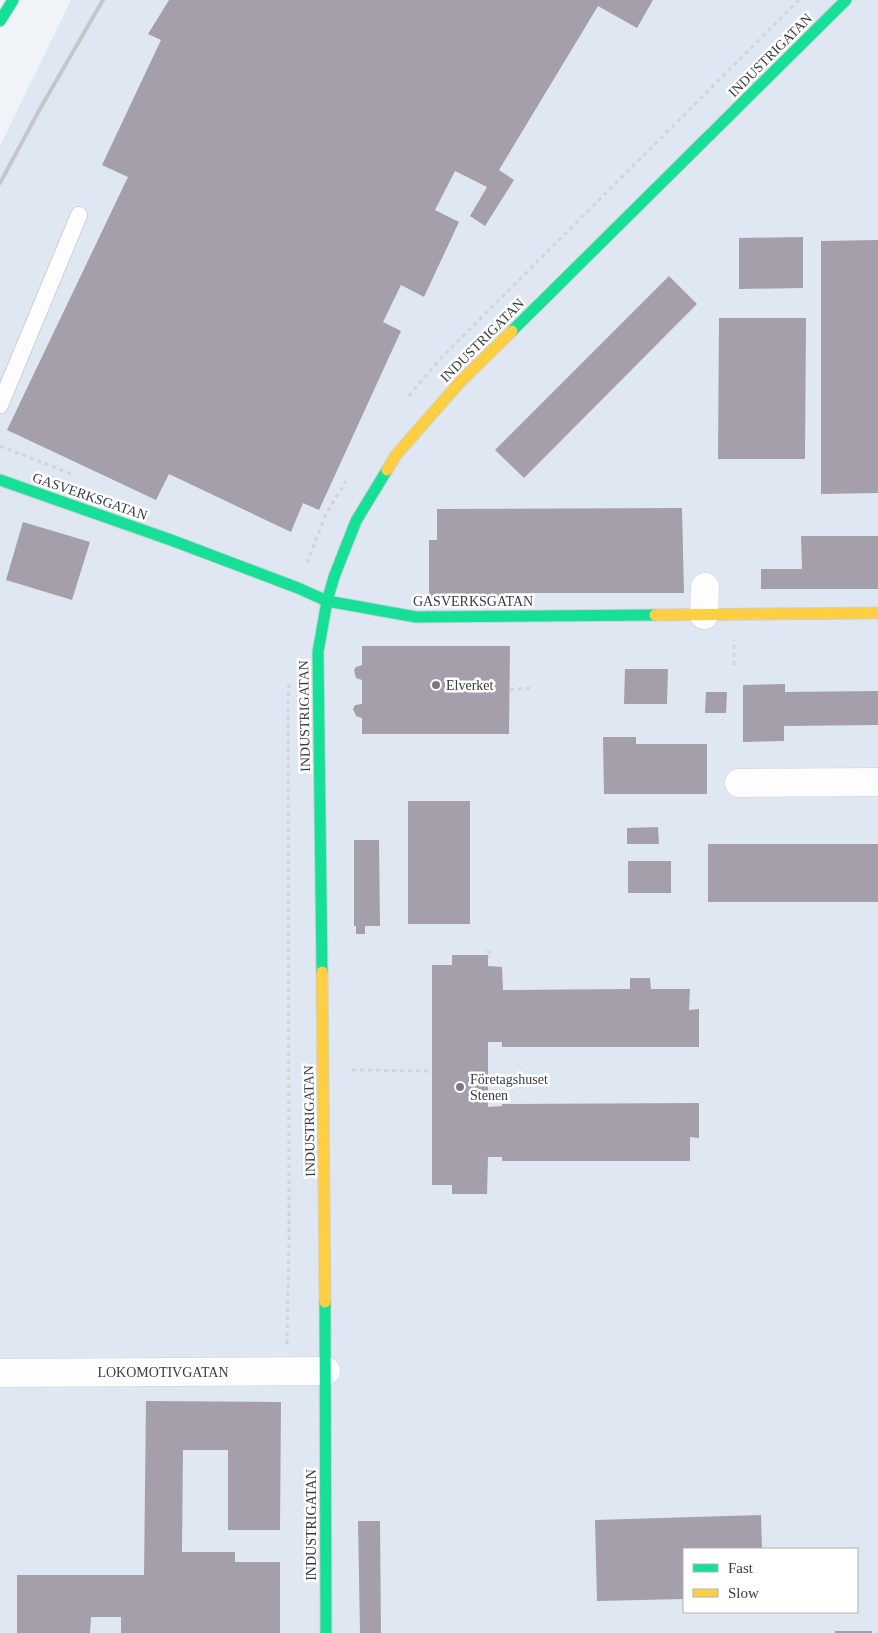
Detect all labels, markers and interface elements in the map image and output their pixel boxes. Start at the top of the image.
street label: INDUSTRIGATAN [726,11,815,100]
street label: INDUSTRIGATAN [438,296,527,385]
street label: GASVERKSGATAN [31,470,149,523]
street label: GASVERKSGATAN [413,594,533,609]
street label: INDUSTRIGATAN [296,660,313,772]
place label: Elverket [446,678,494,693]
marker: Elverket [430,679,442,691]
street label: INDUSTRIGATAN [301,1065,318,1177]
place label: Företagshuset Stenen [470,1072,548,1103]
marker: Företagshuset Stenen [454,1081,466,1093]
street label: LOKOMOTIVGATAN [97,1365,229,1380]
street label: INDUSTRIGATAN [304,1469,319,1581]
legend [683,1548,858,1613]
text: Fast [728,1560,754,1576]
text: Slow [728,1585,759,1601]

